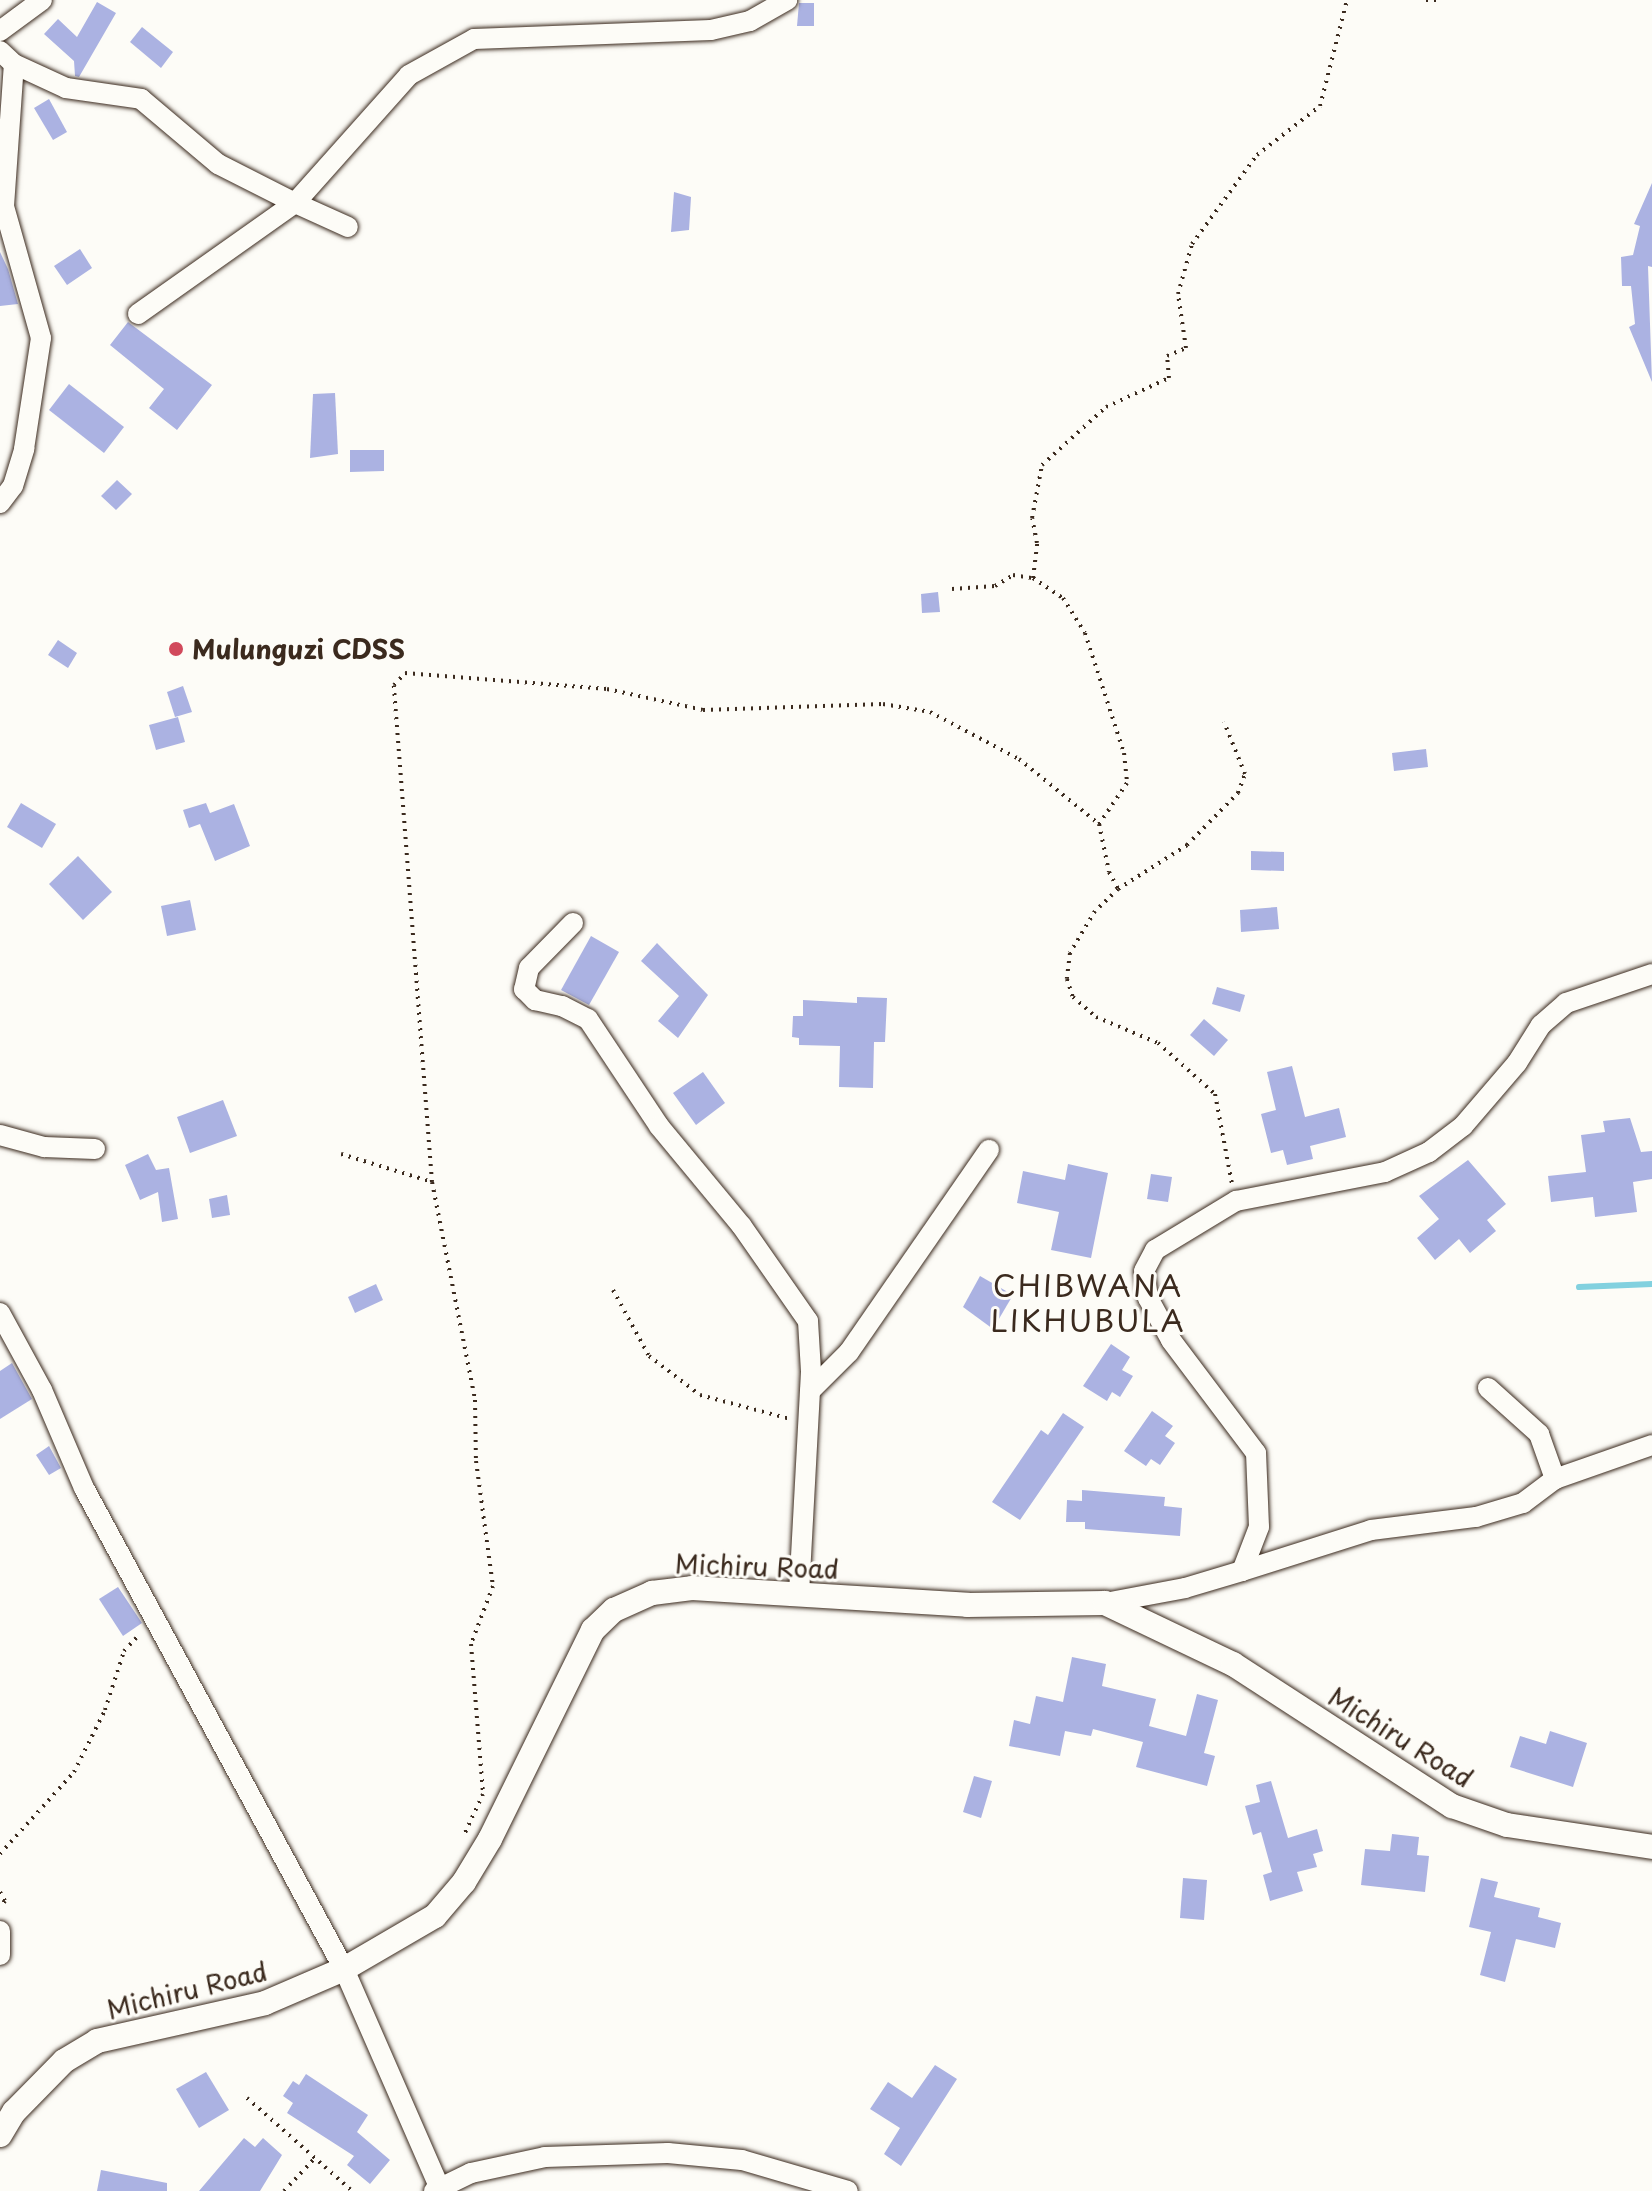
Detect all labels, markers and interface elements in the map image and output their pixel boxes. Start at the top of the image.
place label: Mulunguzi CDSS [192,633,407,665]
marker: Mulunguzi CDSS [167,640,185,658]
district label: CHIBWANA LIKHUBULA [993,1267,1183,1338]
street label: Michiru Road [674,1548,840,1584]
street label: Michiru Road [1323,1680,1479,1794]
street label: Michiru Road [103,1955,271,2025]

